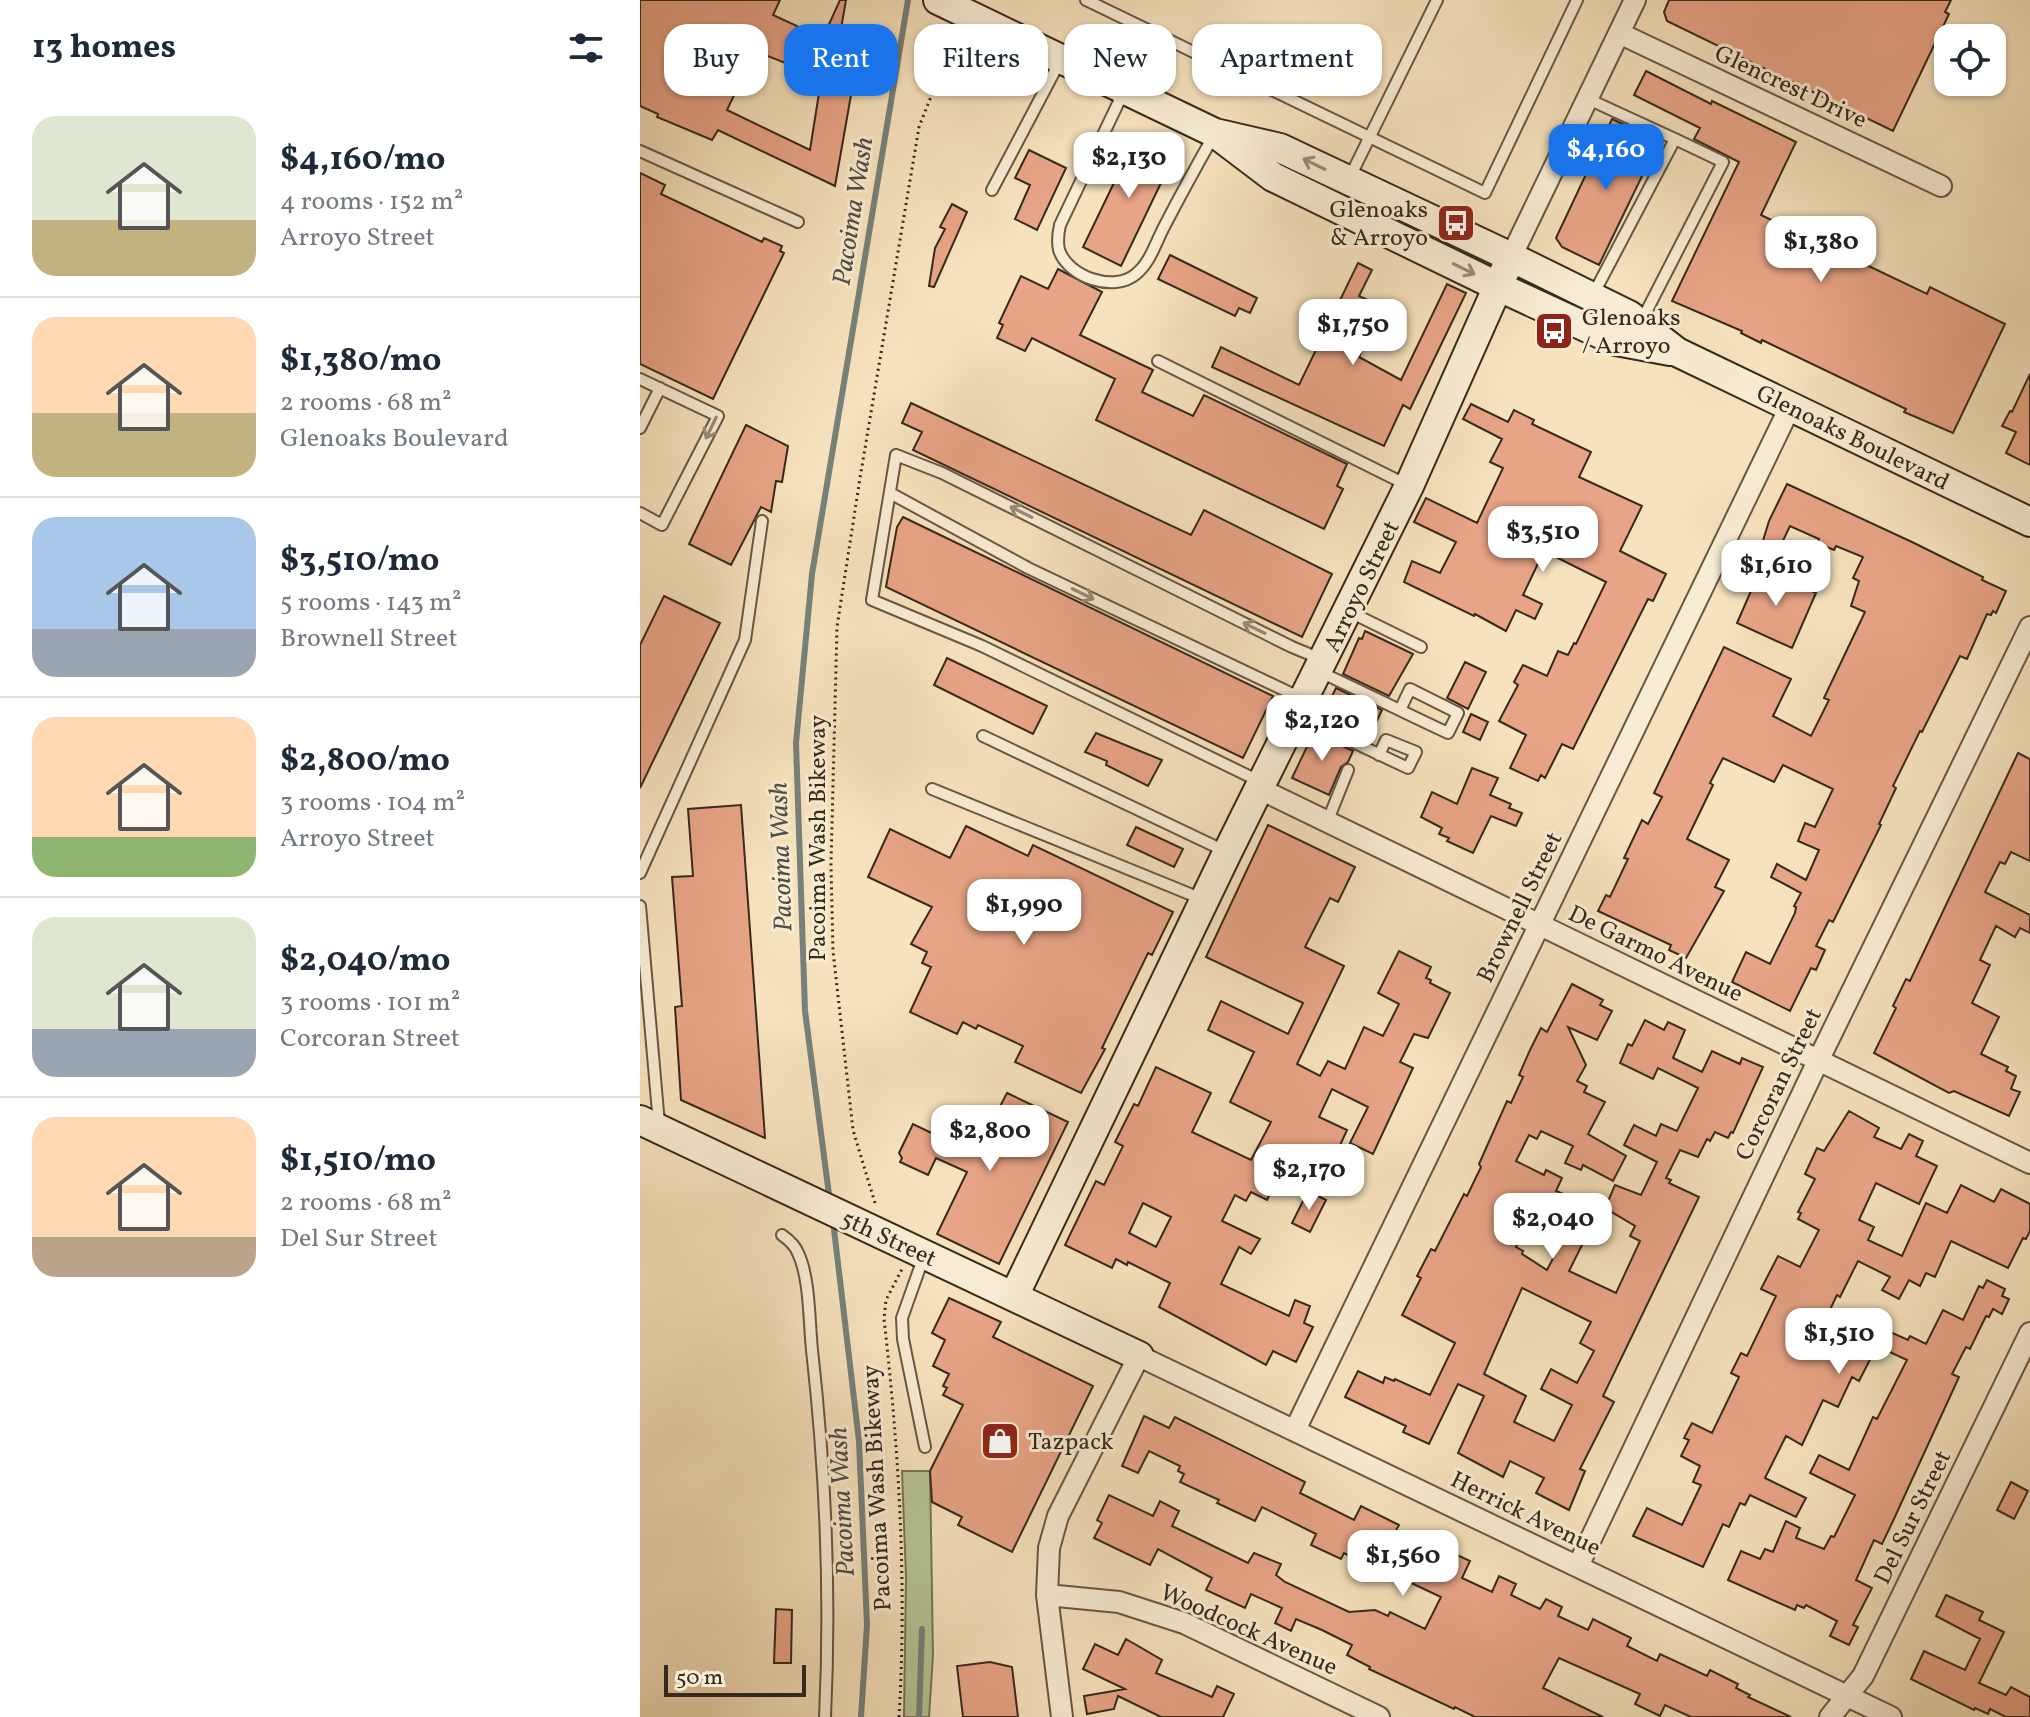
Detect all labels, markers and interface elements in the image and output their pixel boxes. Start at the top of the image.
chip: Buy [664,24,768,96]
chip: Rent [784,24,898,96]
chip: Filters [914,24,1048,96]
chip: New [1064,24,1176,96]
chip: Apartment [1192,24,1382,96]
map controls [1934,24,2006,96]
button: locate [1934,24,2006,96]
text: 13 homes [32,25,176,72]
icon: filters [564,26,608,70]
street label: Glencrest Drive [1708,38,1872,138]
pin: $4,160 [1541,124,1671,192]
pin: $2,130 [1064,132,1194,200]
text: $4,160 [1567,132,1645,168]
water label: Pacoima Wash [824,134,883,288]
text: $4,160/mo [280,137,445,184]
text: $2,130 [1092,140,1166,176]
icon: home [96,148,192,244]
one-way arrow [1302,156,1326,171]
text: 4 rooms · 152 m² [280,184,463,220]
place label: Glenoaks & Arroyo [1330,194,1428,256]
bus stop icon: Glenoaks & Arroyo [1435,202,1477,244]
pin: $1,380 [1756,216,1886,284]
text: Arroyo Street [280,220,435,256]
text: $1,380 [1783,224,1859,260]
one-way arrow [1451,262,1475,277]
pin: $1,750 [1288,299,1418,367]
place label: Glenoaks / Arroyo [1582,302,1681,364]
text: $1,750 [1317,307,1389,343]
bus stop icon: Glenoaks / Arroyo [1533,310,1575,352]
text: $1,380/mo [280,338,441,385]
icon: home [96,349,192,445]
street label: Glenoaks Boulevard [1750,377,1954,500]
text: 2 rooms · 68 m² [280,385,452,421]
one-way arrow [703,416,718,440]
text: Glenoaks Boulevard [280,421,509,457]
one-way arrow [1009,504,1033,519]
pin: $3,510 [1478,506,1608,574]
text: $3,510 [1506,514,1580,550]
street label: Arroyo Street [1316,515,1409,658]
text: $3,510/mo [280,538,440,585]
pin: $1,610 [1711,540,1841,608]
text: $1,610 [1739,548,1813,584]
icon: home [96,549,192,645]
text: 5 rooms · 143 m² [280,585,462,621]
one-way arrow [1070,587,1094,602]
one-way arrow [1242,620,1266,635]
text: Brownell Street [280,621,458,657]
pin: $2,120 [1257,695,1387,763]
text: $2,120 [1284,703,1360,739]
street label: Pacoima Wash Bikeway [802,715,836,961]
text: $2,800/mo [280,738,450,785]
icon: home [96,749,192,845]
water label: Pacoima Wash [761,781,803,932]
text: 3 rooms · 104 m² [280,785,465,821]
text: Arroyo Street [280,821,435,857]
street label: Brownell Street [1470,827,1572,989]
pin: $1,990 [959,879,1089,947]
text: $1,990 [985,887,1063,923]
street label: De Garmo Avenue [1562,898,1748,1012]
text: $2,040/mo [280,938,451,985]
icon: home [96,949,192,1045]
text: 3 rooms · 101 m² [280,985,460,1021]
street label: Corcoran Street [1728,1003,1831,1167]
text: Corcoran Street [280,1021,460,1057]
pin: $2,800 [925,1105,1055,1173]
text: $2,800 [949,1113,1031,1149]
text: $1,510/mo [280,1138,436,1185]
pin: $2,170 [1244,1144,1374,1212]
icon: home [96,1149,192,1245]
text: $2,170 [1272,1152,1346,1188]
text: 2 rooms · 68 m² [280,1185,452,1221]
pin: $2,040 [1488,1193,1618,1261]
text: $2,040 [1512,1201,1594,1237]
street label: 5th Street [835,1203,942,1277]
text: Del Sur Street [280,1221,438,1257]
pin: $1,510 [1774,1308,1904,1376]
text: $1,510 [1803,1316,1875,1352]
street label: Pacoima Wash Bikeway [855,1364,901,1612]
shop icon: Tazpack [979,1420,1021,1462]
water label: Pacoima Wash [821,1426,865,1578]
place label: Tazpack [1028,1426,1114,1460]
street label: Del Sur Street [1867,1445,1961,1591]
street label: Herrick Avenue [1444,1464,1606,1566]
pin: $1,560 [1338,1530,1468,1598]
text: $1,560 [1365,1538,1441,1574]
street label: Woodcock Avenue [1154,1576,1342,1685]
scale bar [664,1661,806,1697]
text: 50 m [676,1663,723,1694]

